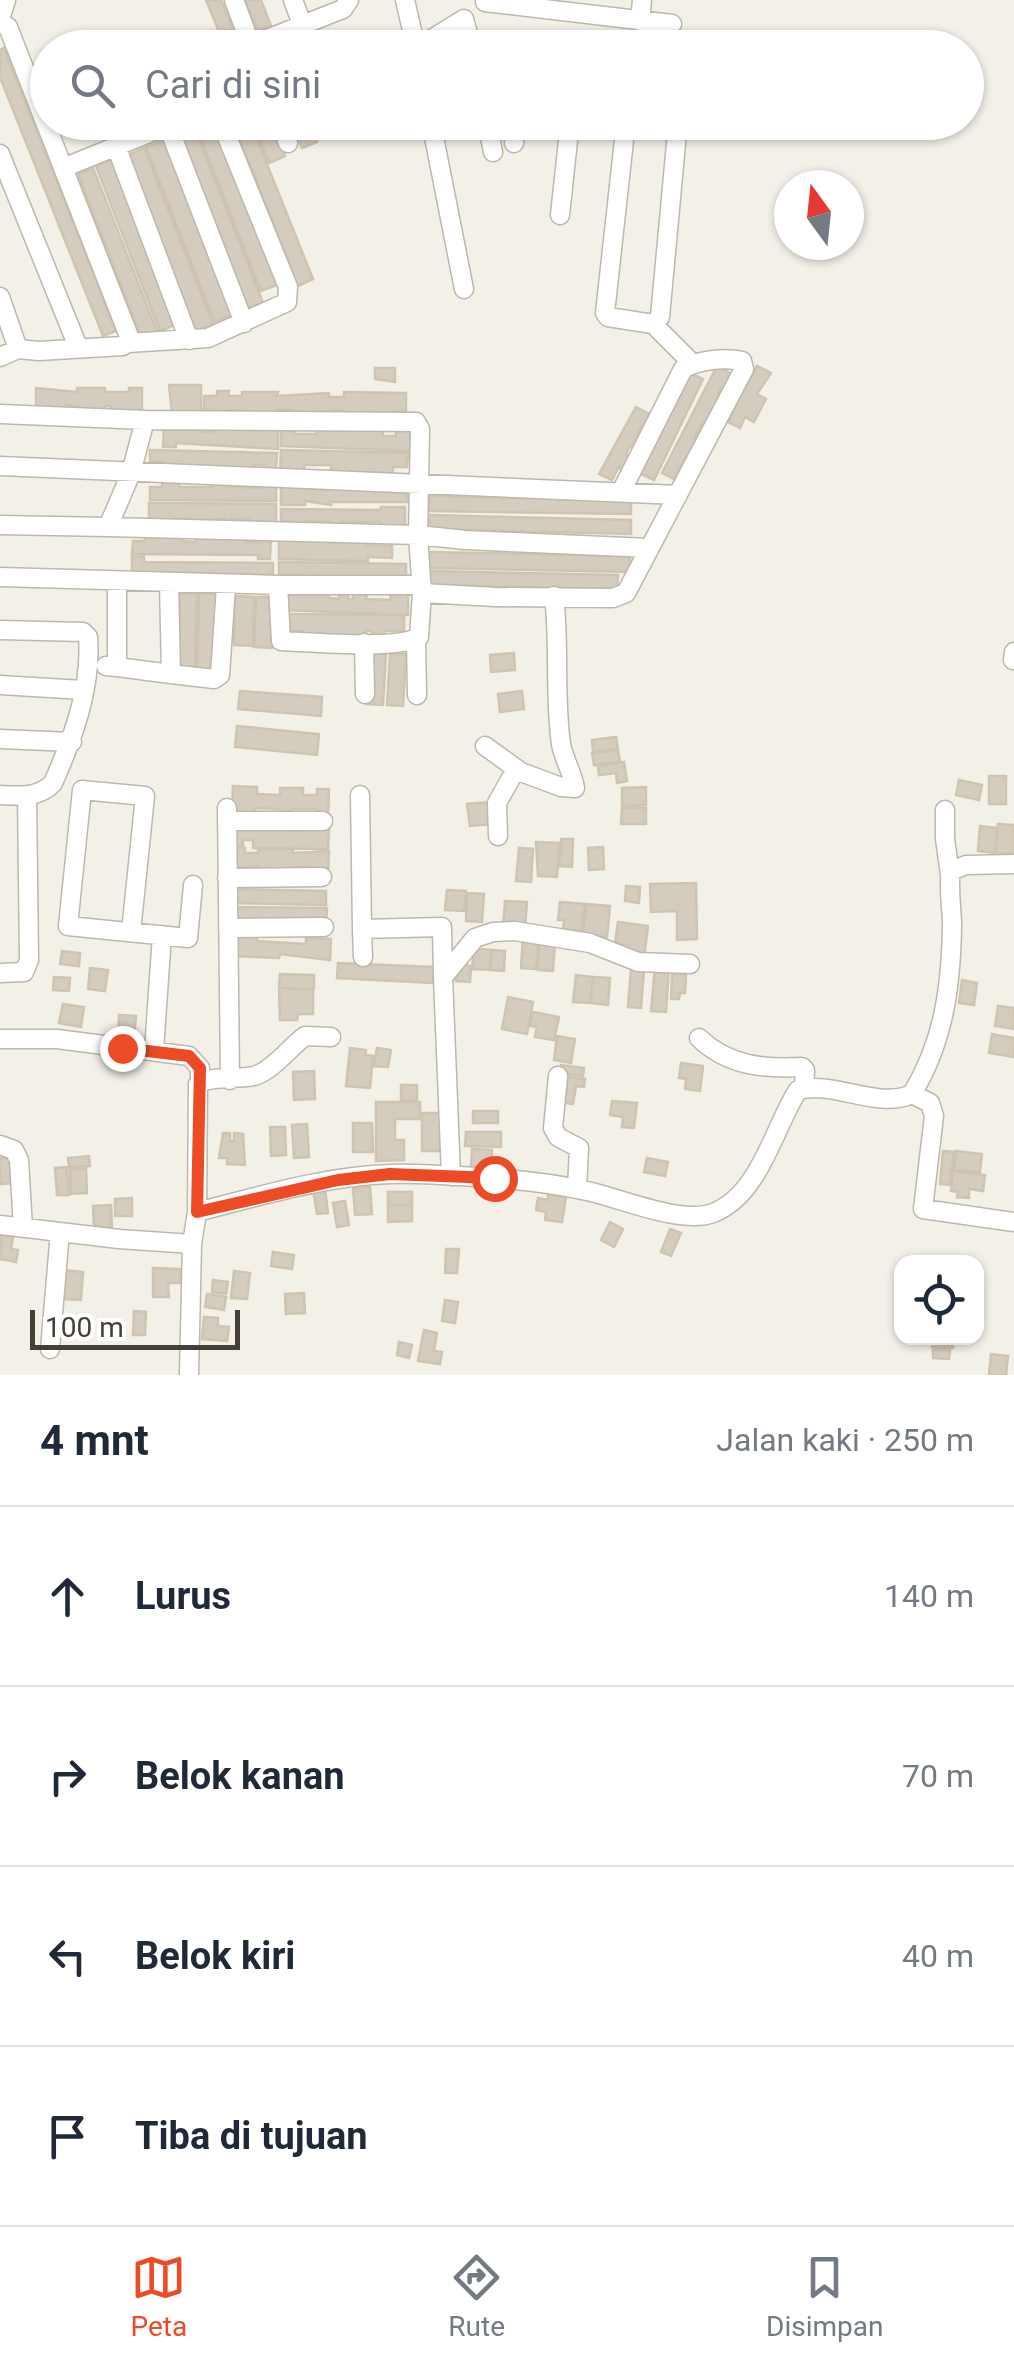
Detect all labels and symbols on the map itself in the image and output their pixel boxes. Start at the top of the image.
north arrow [774,170,864,260]
route end [100,1026,146,1072]
route start [472,1156,518,1202]
scale bar [30,1305,240,1350]

